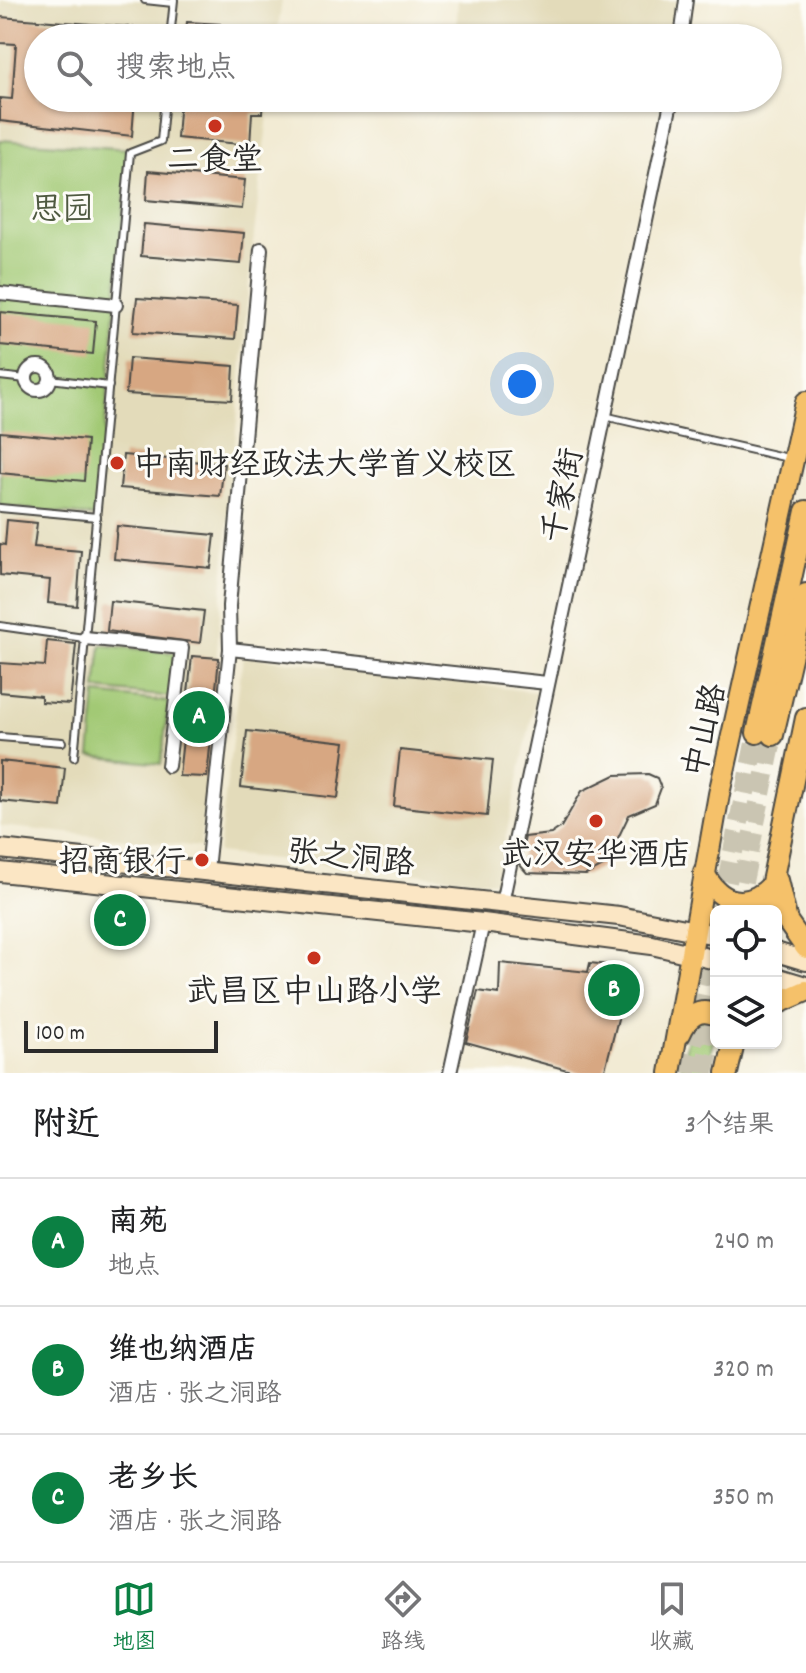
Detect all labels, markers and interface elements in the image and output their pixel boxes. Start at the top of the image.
search box [24,24,782,112]
icon: search [52,46,96,90]
text: 搜索地点 [116,49,236,92]
marker: 二食堂 [206,117,224,135]
place label: 二食堂 [167,140,263,186]
park label: 思园 [30,190,94,236]
your location [502,364,542,404]
street label: 千家街 [533,444,598,548]
place label: 中南财经政法大学首义校区 [133,445,517,491]
marker: 中南财经政法大学首义校区 [108,454,126,472]
street label: 中山路 [675,679,741,783]
pin: A [173,687,225,747]
marker: 武汉安华酒店 [587,812,605,830]
street label: 张之洞路 [284,831,417,891]
place label: 武汉安华酒店 [500,835,692,881]
place label: 招商银行 [58,842,186,888]
marker: 招商银行 [193,851,211,869]
pin: C [94,890,146,950]
map controls [710,905,782,1049]
button: locate [710,905,782,977]
marker: 武昌区中山路小学 [305,949,323,967]
pin: B [588,960,640,1020]
place label: 武昌区中山路小学 [186,972,442,1018]
button: layers [710,977,782,1049]
scale bar [24,1017,218,1053]
text: 100 m [36,1019,85,1050]
text: 附近 [32,1103,100,1152]
text: 3个结果 [684,1108,774,1145]
text: 南苑 [108,1203,168,1246]
text: A [51,1224,65,1261]
text: 240 m [714,1224,774,1261]
text: 地点 [108,1249,160,1286]
text: 维也纳酒店 [108,1331,258,1374]
text: B [52,1352,64,1389]
text: 320 m [713,1352,774,1389]
text: 酒店 · 张之洞路 [108,1377,282,1414]
text: 老乡长 [108,1459,198,1502]
text: C [52,1480,64,1517]
text: 350 m [712,1480,774,1517]
text: 酒店 · 张之洞路 [108,1505,282,1542]
tab: 地图 [112,1577,156,1659]
tab: 路线 [381,1577,425,1659]
tab: 收藏 [650,1577,694,1659]

